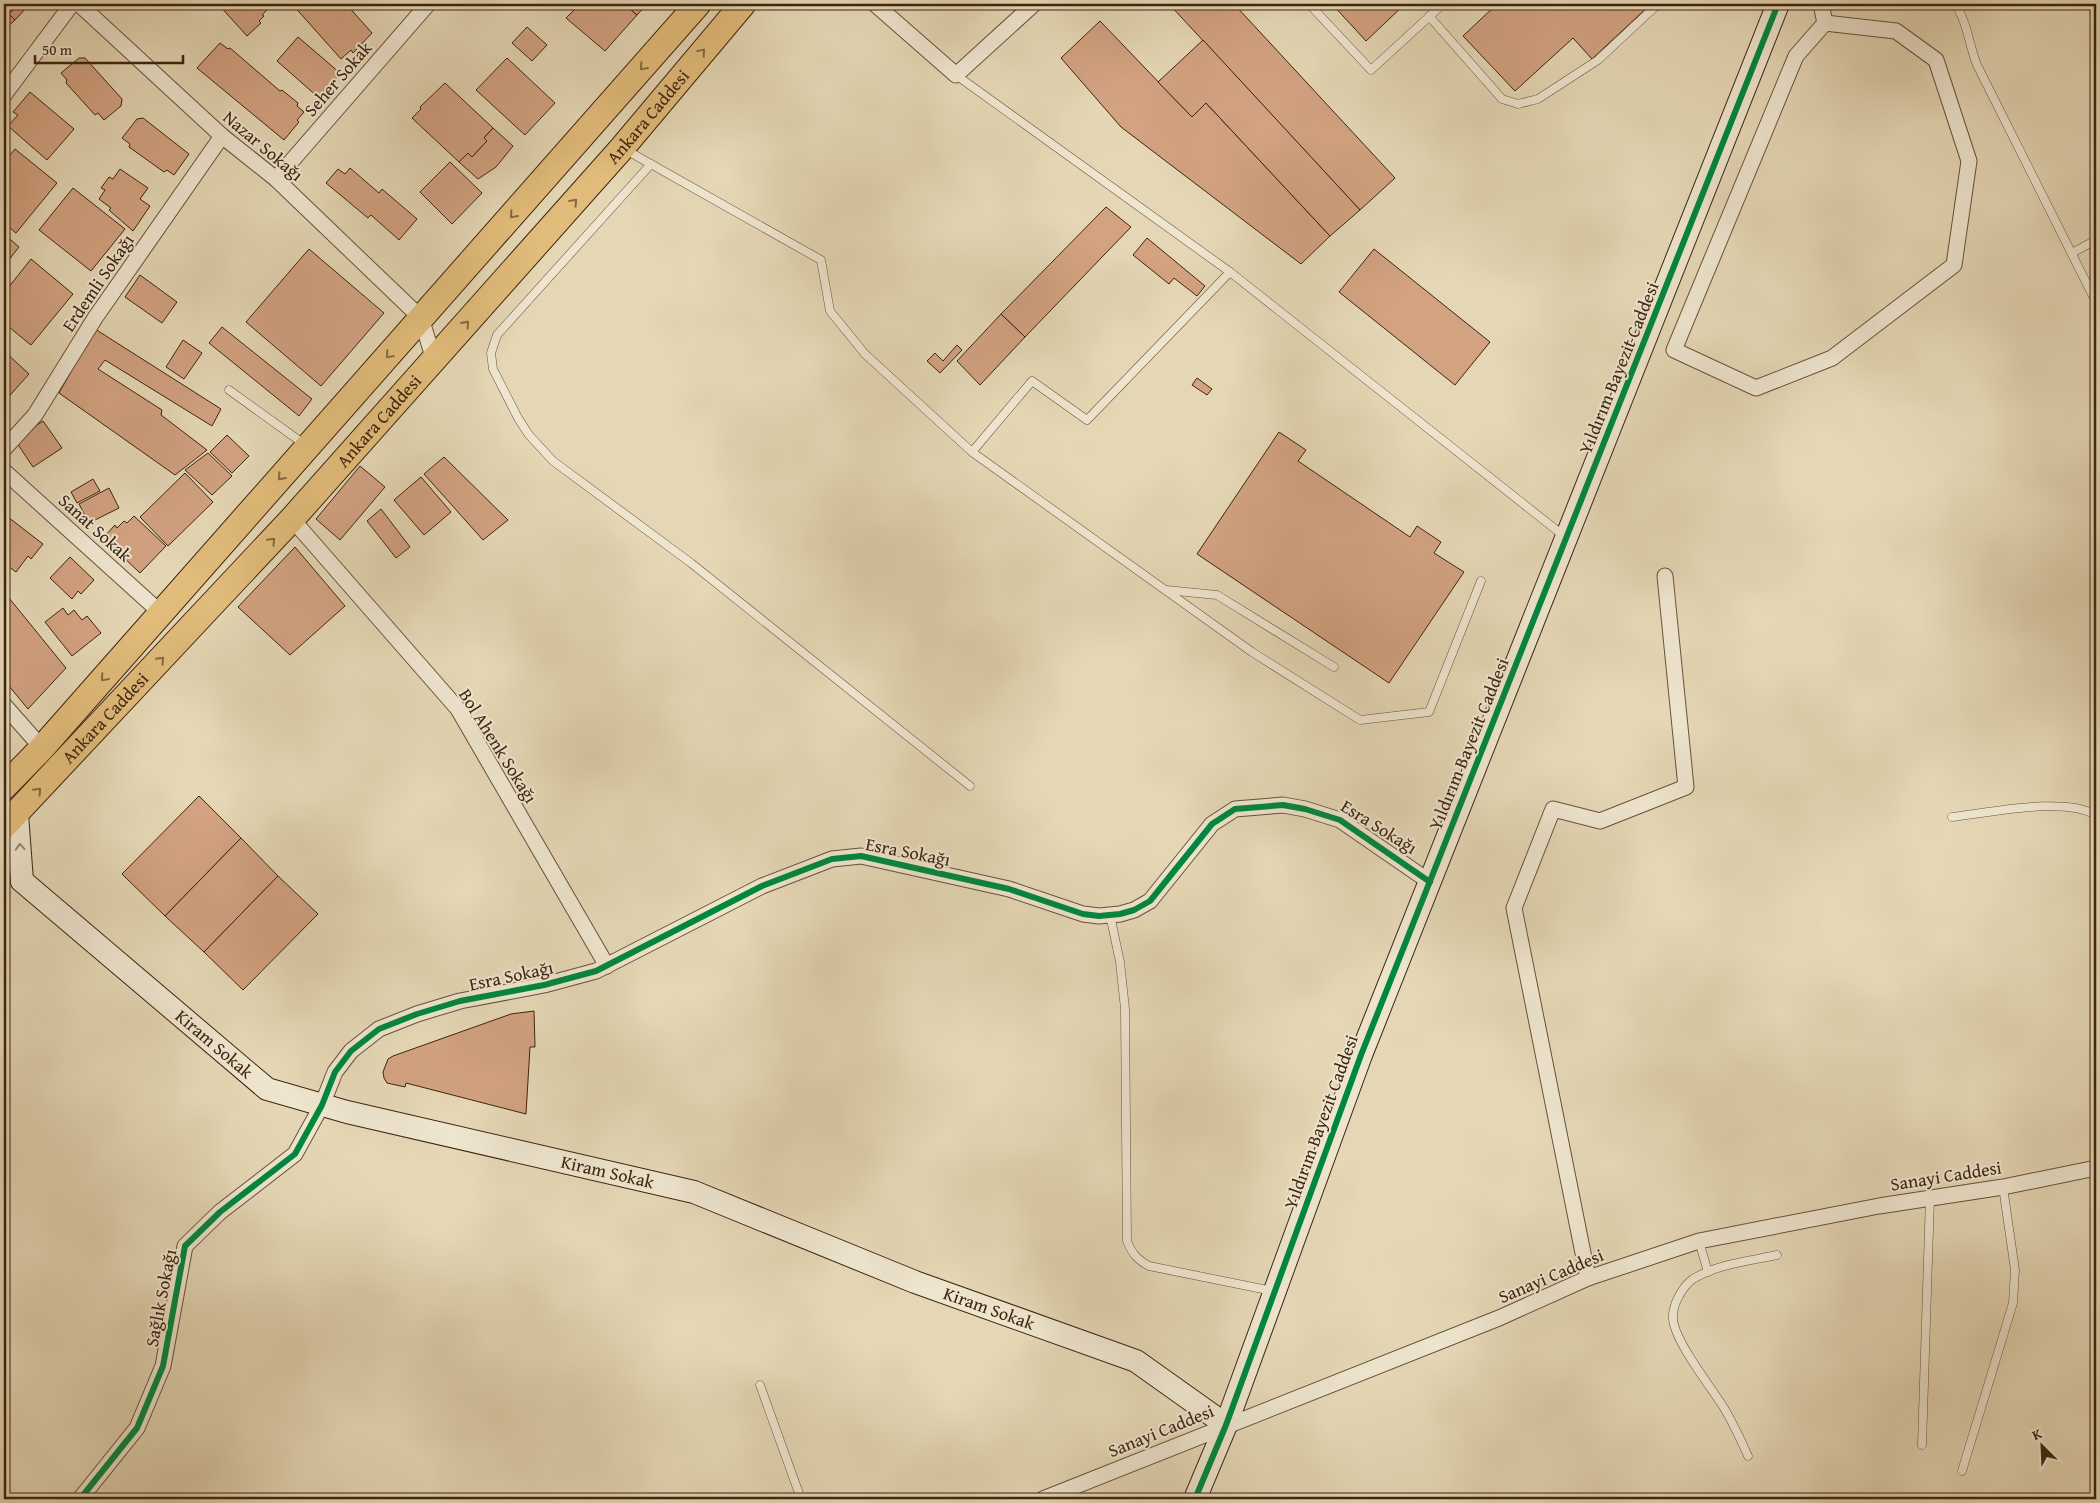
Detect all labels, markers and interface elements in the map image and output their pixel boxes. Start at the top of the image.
scale bar [35,32,182,64]
street label: Seher Sokak [297,34,379,122]
text: 50 m [42,39,73,60]
one-way arrow [697,49,705,58]
one-way arrow [640,61,649,70]
street label: Ankara Caddesi [600,63,696,170]
street label: Nazar Sokağı [217,104,309,187]
one-way arrow [568,199,577,208]
one-way arrow [509,209,518,218]
street label: Erdemli Sokağı [55,228,140,337]
street label: Yıldırım Bayezit Caddesi [1572,278,1665,458]
one-way arrow [460,320,469,329]
one-way arrow [386,349,395,358]
street label: Ankara Caddesi [330,368,428,473]
one-way arrow [278,471,287,480]
street label: Sanat Sokak [52,487,139,569]
one-way arrow [266,538,275,547]
street label: Yıldırım Bayezit Caddesi [1422,654,1515,834]
one-way arrow [155,656,164,665]
street label: Ankara Caddesi [55,666,155,769]
one-way arrow [101,672,110,681]
street label: Bol Ahenk Sokağı [452,683,545,808]
one-way arrow [32,788,41,797]
street label: Esra Sokağı [1336,792,1423,861]
street label: Esra Sokağı [864,830,953,873]
one-way arrow [14,843,25,851]
street label: Esra Sokağı [466,953,556,998]
street label: Kiram Sokak [169,1003,260,1085]
street label: Yıldırım Bayezit Caddesi [1276,1031,1365,1213]
street label: Kiram Sokak [558,1148,658,1196]
street label: Sanayi Caddesi [1888,1153,2003,1198]
street label: Sanayi Caddesi [1494,1241,1608,1310]
street label: Sağlık Sokağı [138,1247,183,1349]
street label: Kiram Sokak [940,1279,1039,1337]
street label: Sanayi Caddesi [1104,1397,1218,1464]
north arrow [2018,1420,2068,1470]
text: K [2029,1423,2045,1445]

